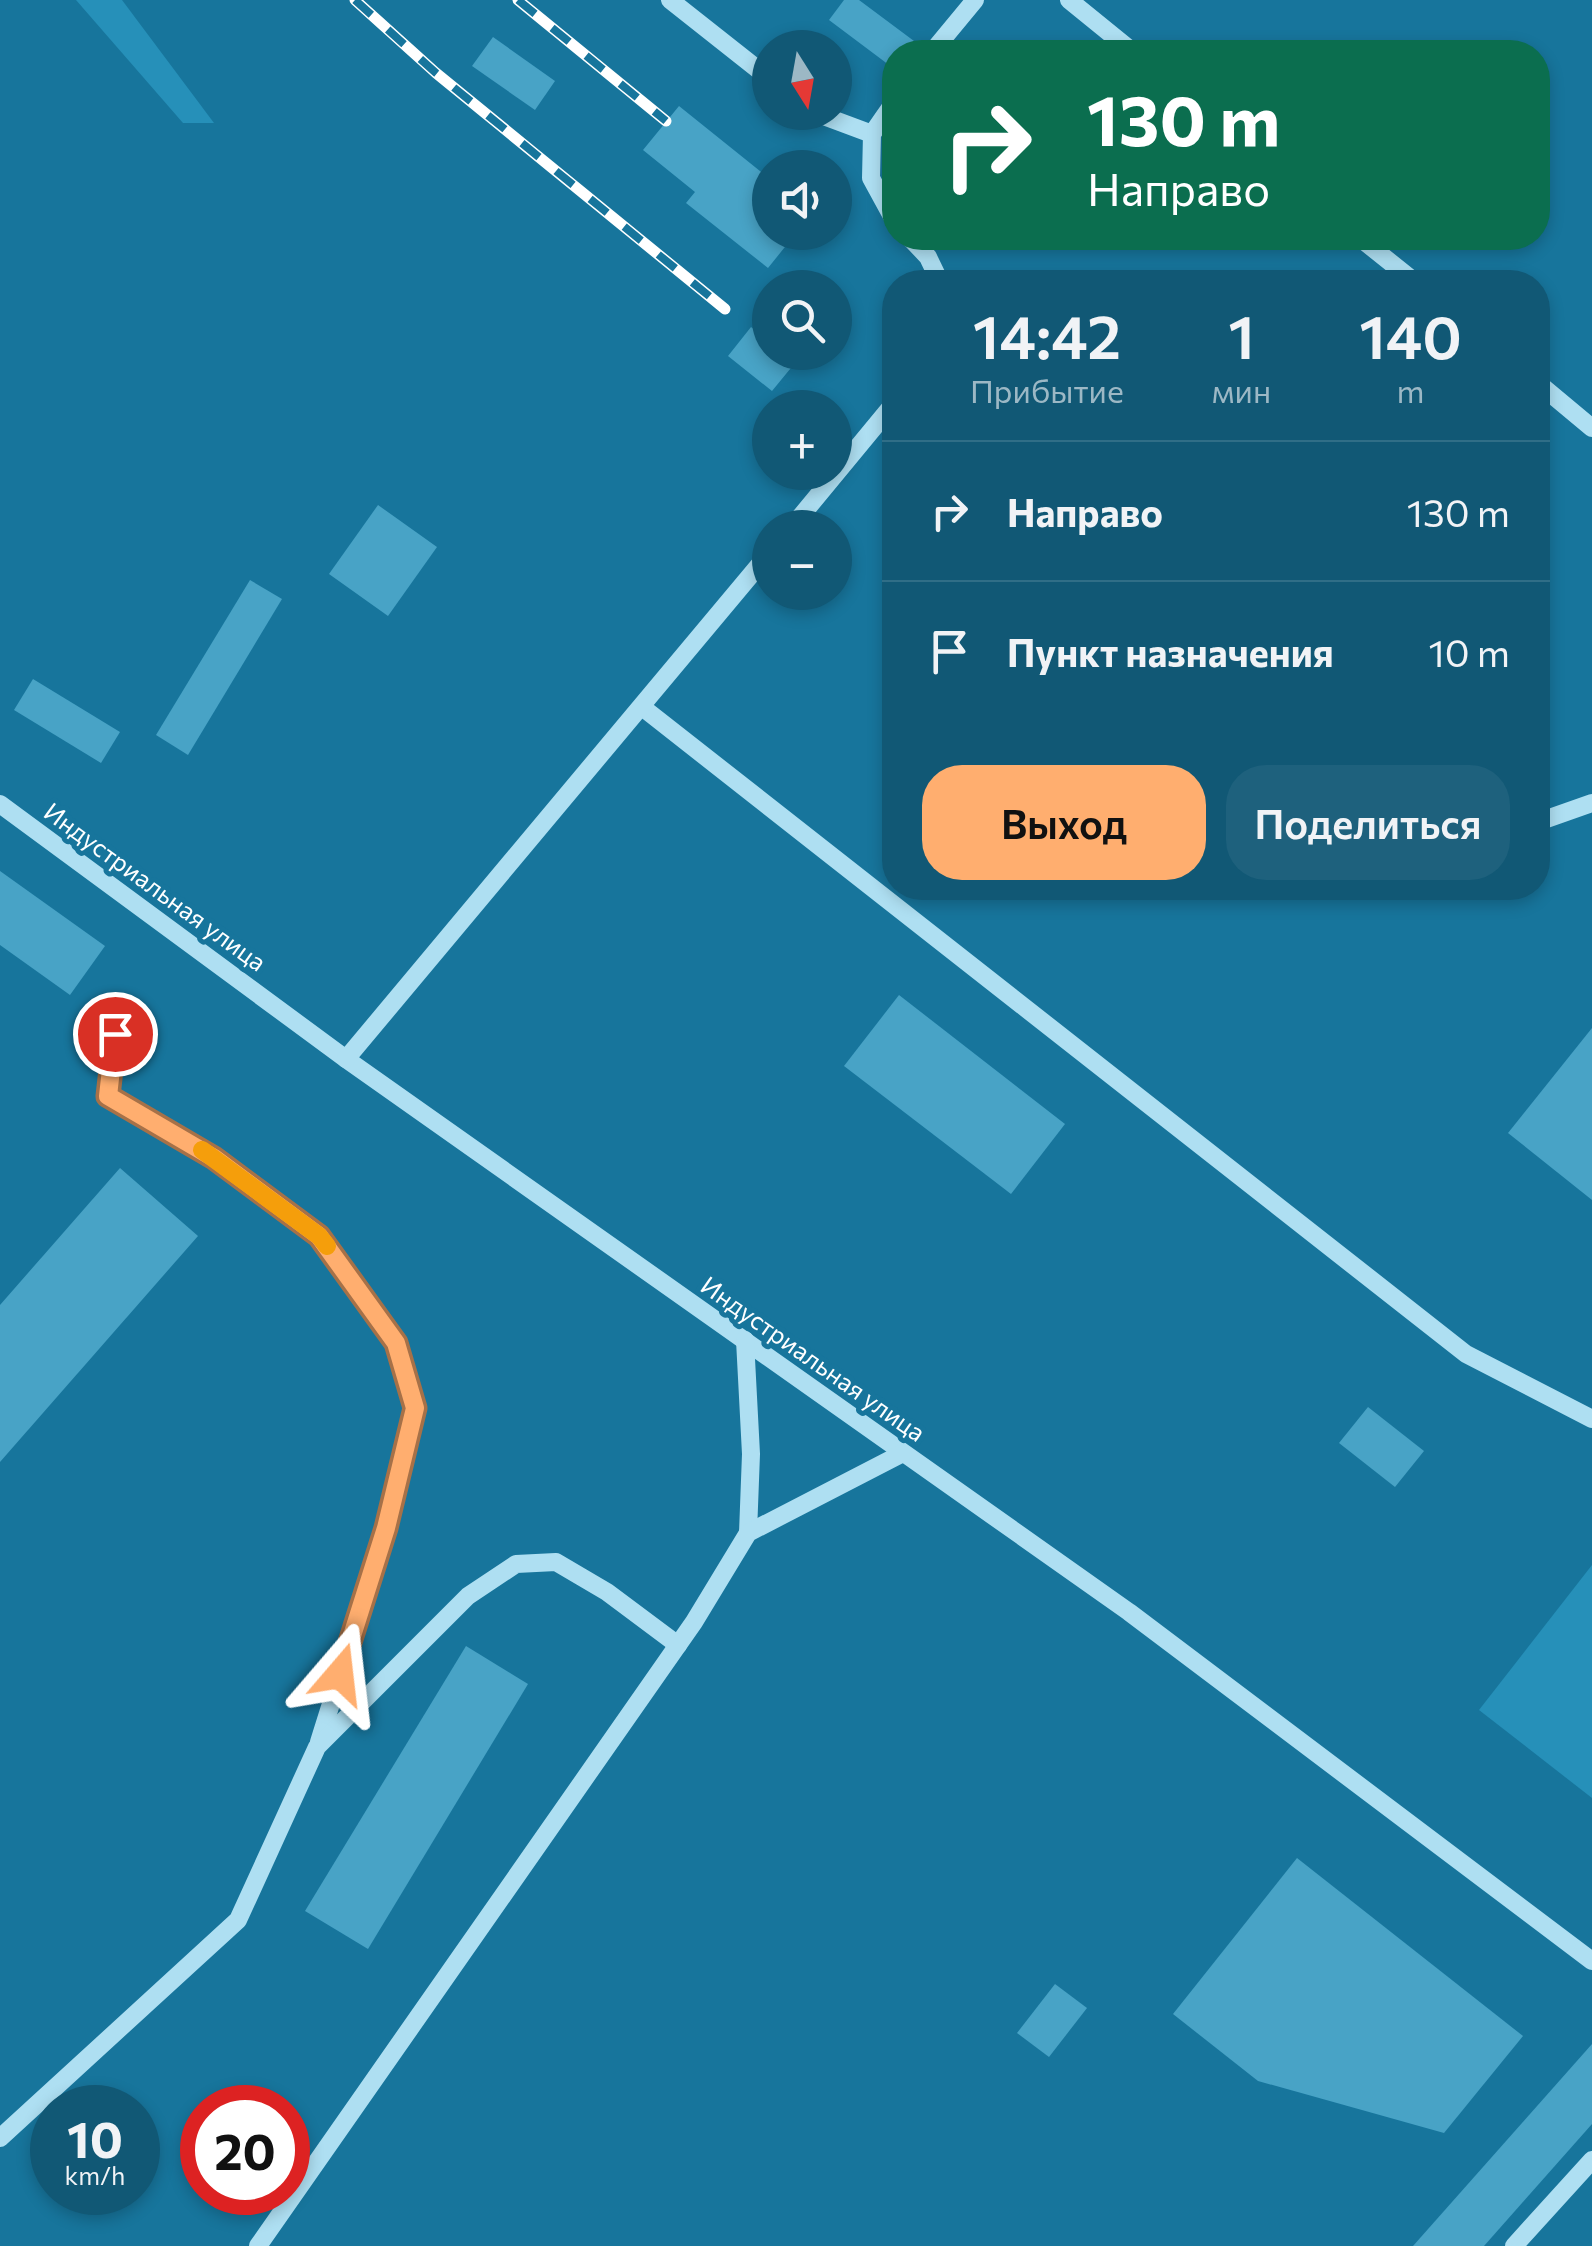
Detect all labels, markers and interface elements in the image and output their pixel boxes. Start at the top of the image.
north arrow [752,30,852,130]
map controls [752,30,852,610]
text: 130 m [1087,75,1280,160]
icon: right [922,80,1052,210]
button: sound [752,150,852,250]
text: Направо [1087,160,1270,215]
button: search [752,270,852,370]
text: 14:42 [973,298,1121,371]
text: 1 [1228,298,1255,371]
text: 140 [1359,298,1462,371]
text: Прибытие [970,370,1124,410]
text: мин [1212,370,1271,410]
text: m [1397,370,1425,410]
button: + [752,390,852,490]
icon: right [922,484,977,539]
text: Направо [1007,488,1163,535]
text: 130 m [1407,488,1510,535]
button: − [752,510,852,610]
icon: arrive [922,624,977,679]
text: Пункт назначения [1007,628,1334,675]
text: 10 m [1429,628,1510,675]
button: Выход [922,765,1206,880]
button: Поделиться [1226,765,1510,880]
street label: Индустриальная улица [39,796,272,977]
pin [73,992,158,1077]
icon: arrive [88,1007,143,1062]
street label: Индустриальная улица [696,1269,931,1447]
position arrow [288,1622,392,1726]
speed limit sign: 20 [180,2085,310,2215]
text: 10 [67,2107,123,2168]
text: km/h [65,2160,125,2190]

